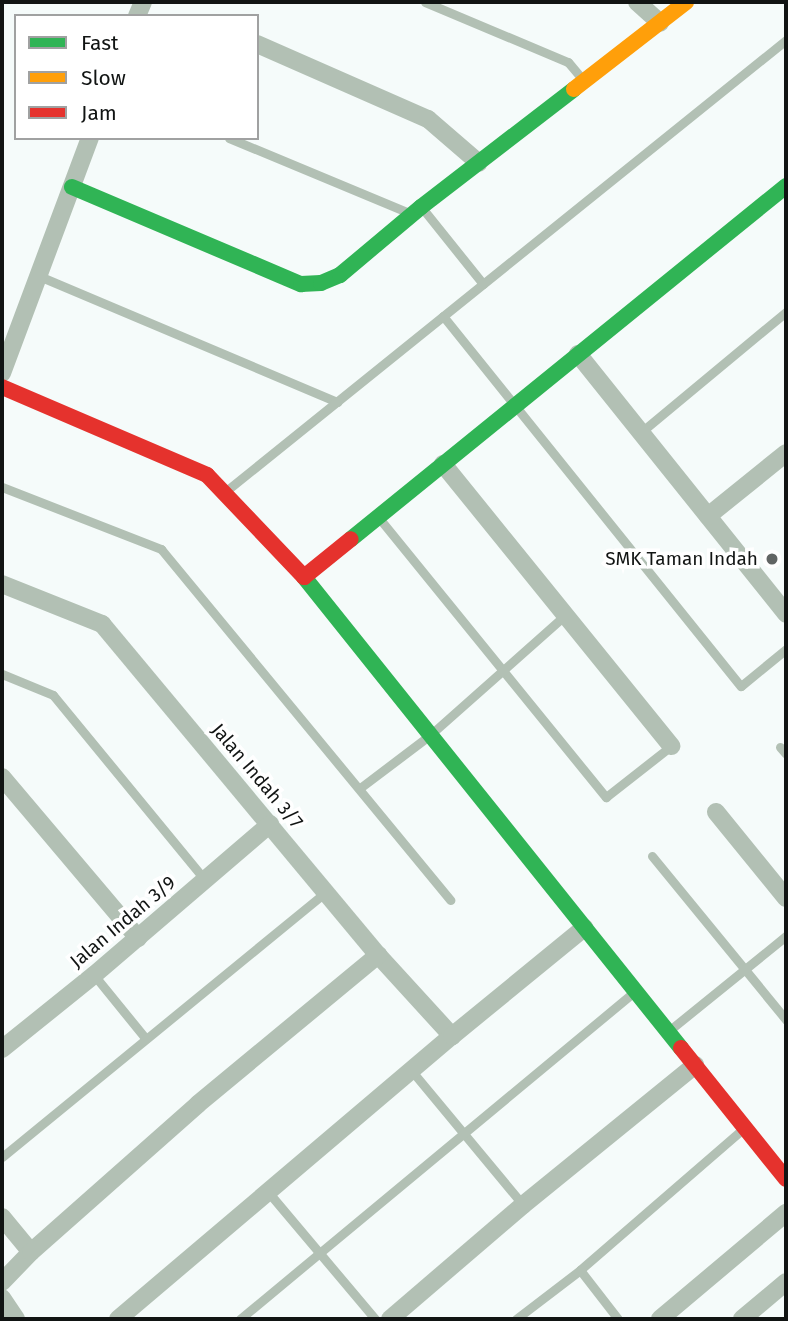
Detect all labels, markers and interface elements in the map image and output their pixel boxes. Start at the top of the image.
legend [14,14,259,140]
text: Fast [81,30,119,56]
text: Slow [81,65,126,91]
text: Jam [81,100,117,126]
place label: SMK Taman Indah [605,548,758,570]
marker: SMK Taman Indah [764,551,780,567]
street label: Jalan Indah 3/7 [207,719,307,833]
street label: Jalan Indah 3/9 [66,871,180,973]

